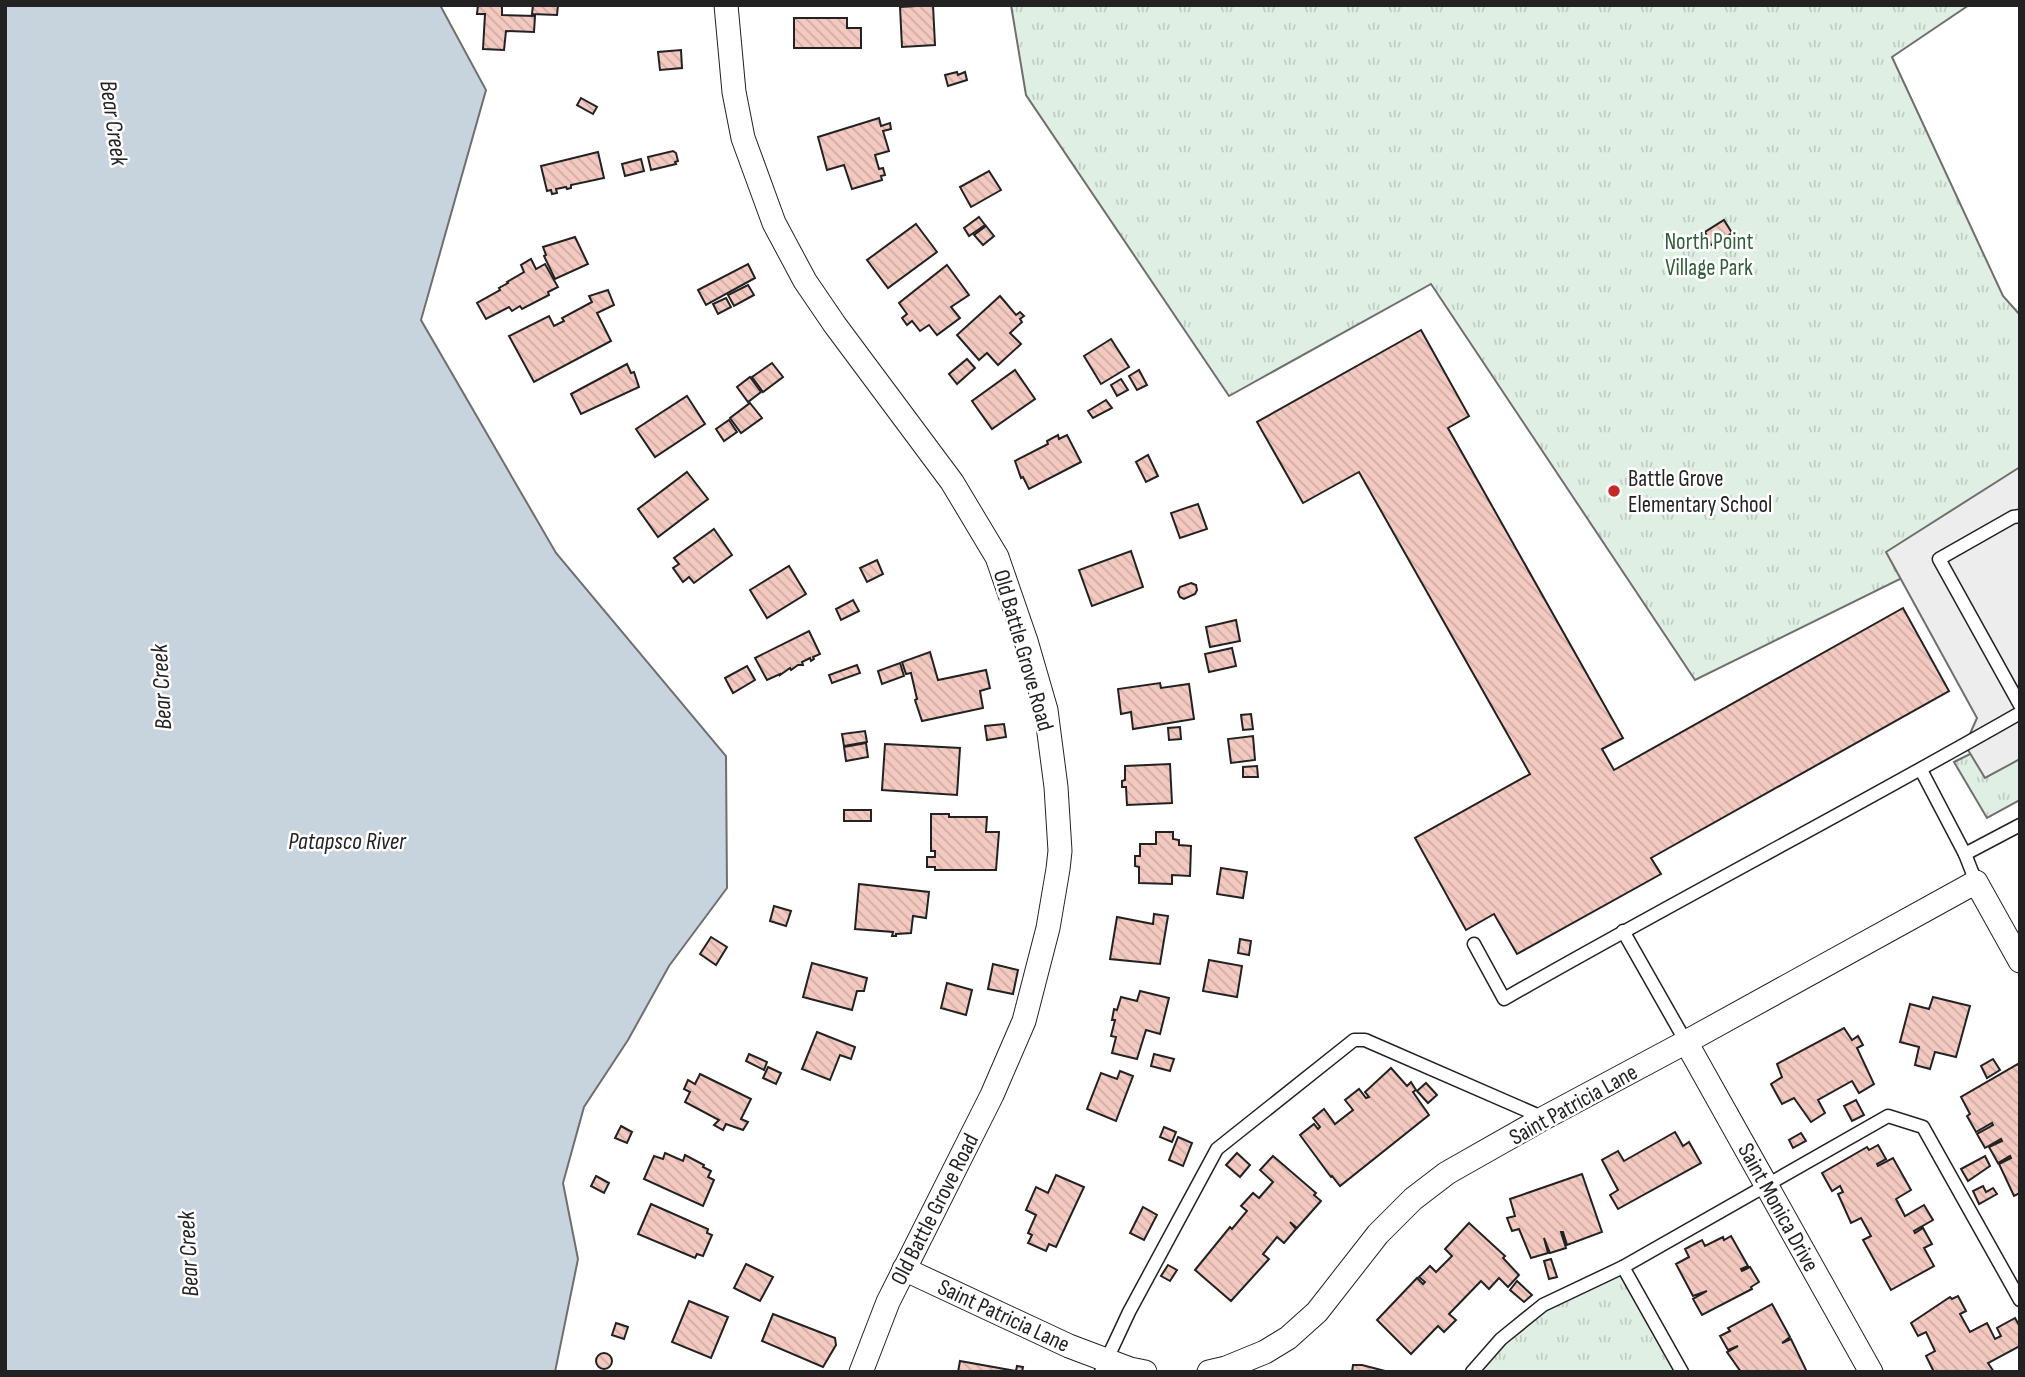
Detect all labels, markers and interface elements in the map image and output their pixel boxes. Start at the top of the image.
water label: Bear Creek [93,79,134,168]
park label: North Point Village Park [1664,228,1754,282]
place label: Battle Grove Elementary School [1628,465,1772,519]
marker: Battle Grove Elementary School [1606,483,1622,499]
street label: Old Battle Grove Road [987,566,1059,734]
water label: Bear Creek [145,642,178,730]
water label: Patapsco River [288,827,407,856]
street label: Saint Patricia Lane [1504,1058,1642,1152]
street label: Old Battle Grove Road [885,1129,985,1290]
street label: Saint Monica Drive [1731,1138,1825,1277]
water label: Bear Creek [172,1209,205,1297]
street label: Saint Patricia Lane [933,1273,1074,1359]

